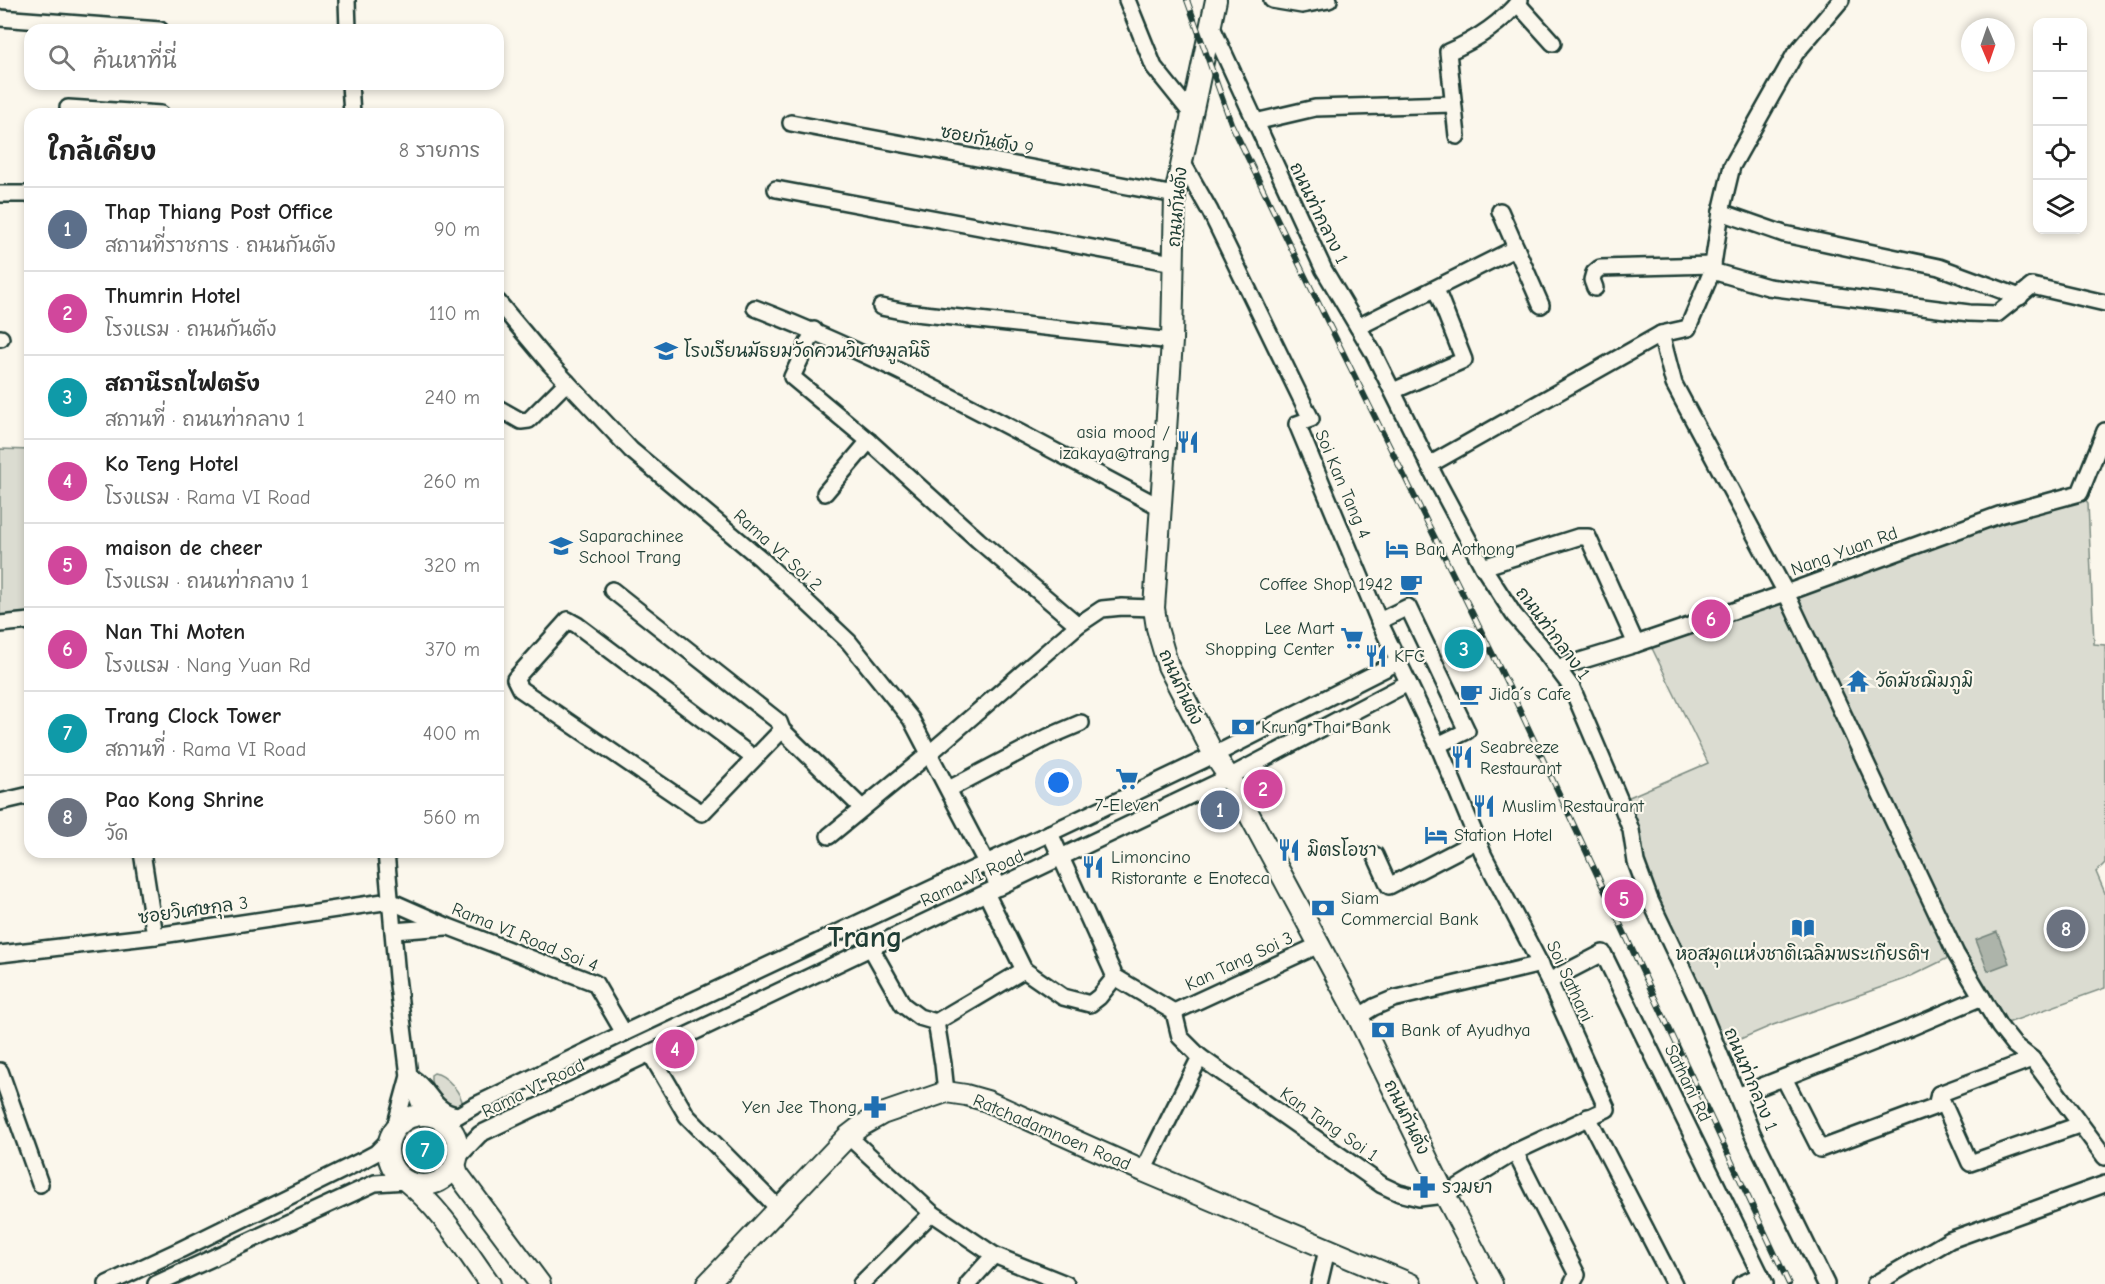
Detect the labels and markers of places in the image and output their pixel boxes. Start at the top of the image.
school or university icon: โรงเรียนมัธยมวัดควนวิเศษมูลนิธิ [653,338,679,364]
place label: โรงเรียนมัธยมวัดควนวิเศษมูลนิธิ [684,338,931,365]
place label: asia mood / izakaya@trang [1059,422,1170,464]
restaurant icon: asia mood / izakaya@trang [1175,429,1201,455]
place label: Saparachinee School Trang [579,526,684,568]
school or university icon: Saparachinee School Trang [548,533,574,559]
hotel icon: Ban Aothong [1384,536,1410,562]
place label: Ban Aothong [1415,539,1515,560]
cafe icon: Coffee Shop 1942 [1398,571,1424,597]
place label: Coffee Shop 1942 [1259,574,1393,595]
pin: 6 [1692,596,1730,642]
place label: Lee Mart Shopping Center [1205,618,1335,660]
supermarket icon: Lee Mart Shopping Center [1339,625,1365,651]
pin: 3 [1444,626,1484,672]
restaurant icon: KFC [1363,643,1389,669]
place label: KFC [1394,646,1425,667]
temple icon: วัดมัชฌิมภูมิ [1845,668,1871,694]
place label: วัดมัชฌิมภูมิ [1876,670,1973,695]
cafe icon: Jida´s Cafe [1458,681,1484,707]
place label: Jida´s Cafe [1489,684,1571,705]
bank icon: Krung Thai Bank [1230,714,1256,740]
place label: Krung Thai Bank [1261,717,1391,738]
place label: Seabreeze Restaurant [1480,737,1562,779]
restaurant icon: Seabreeze Restaurant [1449,744,1475,770]
supermarket icon: 7-Eleven [1114,766,1140,792]
pin: 2 [1244,766,1282,812]
pin: 1 [1200,788,1240,832]
restaurant icon: Muslim Restaurant [1471,793,1497,819]
place label: 7-Eleven [1095,795,1159,816]
place label: Muslim Restaurant [1502,796,1645,817]
hotel icon: Station Hotel [1423,822,1449,848]
place label: Station Hotel [1454,825,1553,846]
restaurant icon: มิตรโอชา [1276,837,1302,863]
place label: มิตรโอชา [1307,837,1377,861]
place label: Limoncino Ristorante e Enoteca [1111,847,1270,889]
restaurant icon: Limoncino Ristorante e Enoteca [1080,854,1106,880]
pin: 5 [1604,876,1644,922]
place label: Siam Commercial Bank [1341,888,1478,930]
bank icon: Siam Commercial Bank [1310,895,1336,921]
pin: 8 [2046,906,2086,952]
library icon: หอสมุดแห่งชาติเฉลิมพระเกียรติฯ [1790,915,1816,941]
place label: หอสมุดแห่งชาติเฉลิมพระเกียรติฯ [1676,942,1930,968]
bank icon: Bank of Ayudhya [1370,1017,1396,1043]
place label: Bank of Ayudhya [1401,1020,1531,1041]
pin: 4 [656,1026,694,1072]
pharmacy icon: Yen Jee Thong [862,1094,888,1120]
place label: Yen Jee Thong [742,1097,857,1118]
pin: 7 [406,1128,444,1172]
pharmacy icon: รวมยา [1411,1174,1437,1200]
place label: รวมยา [1442,1177,1493,1198]

